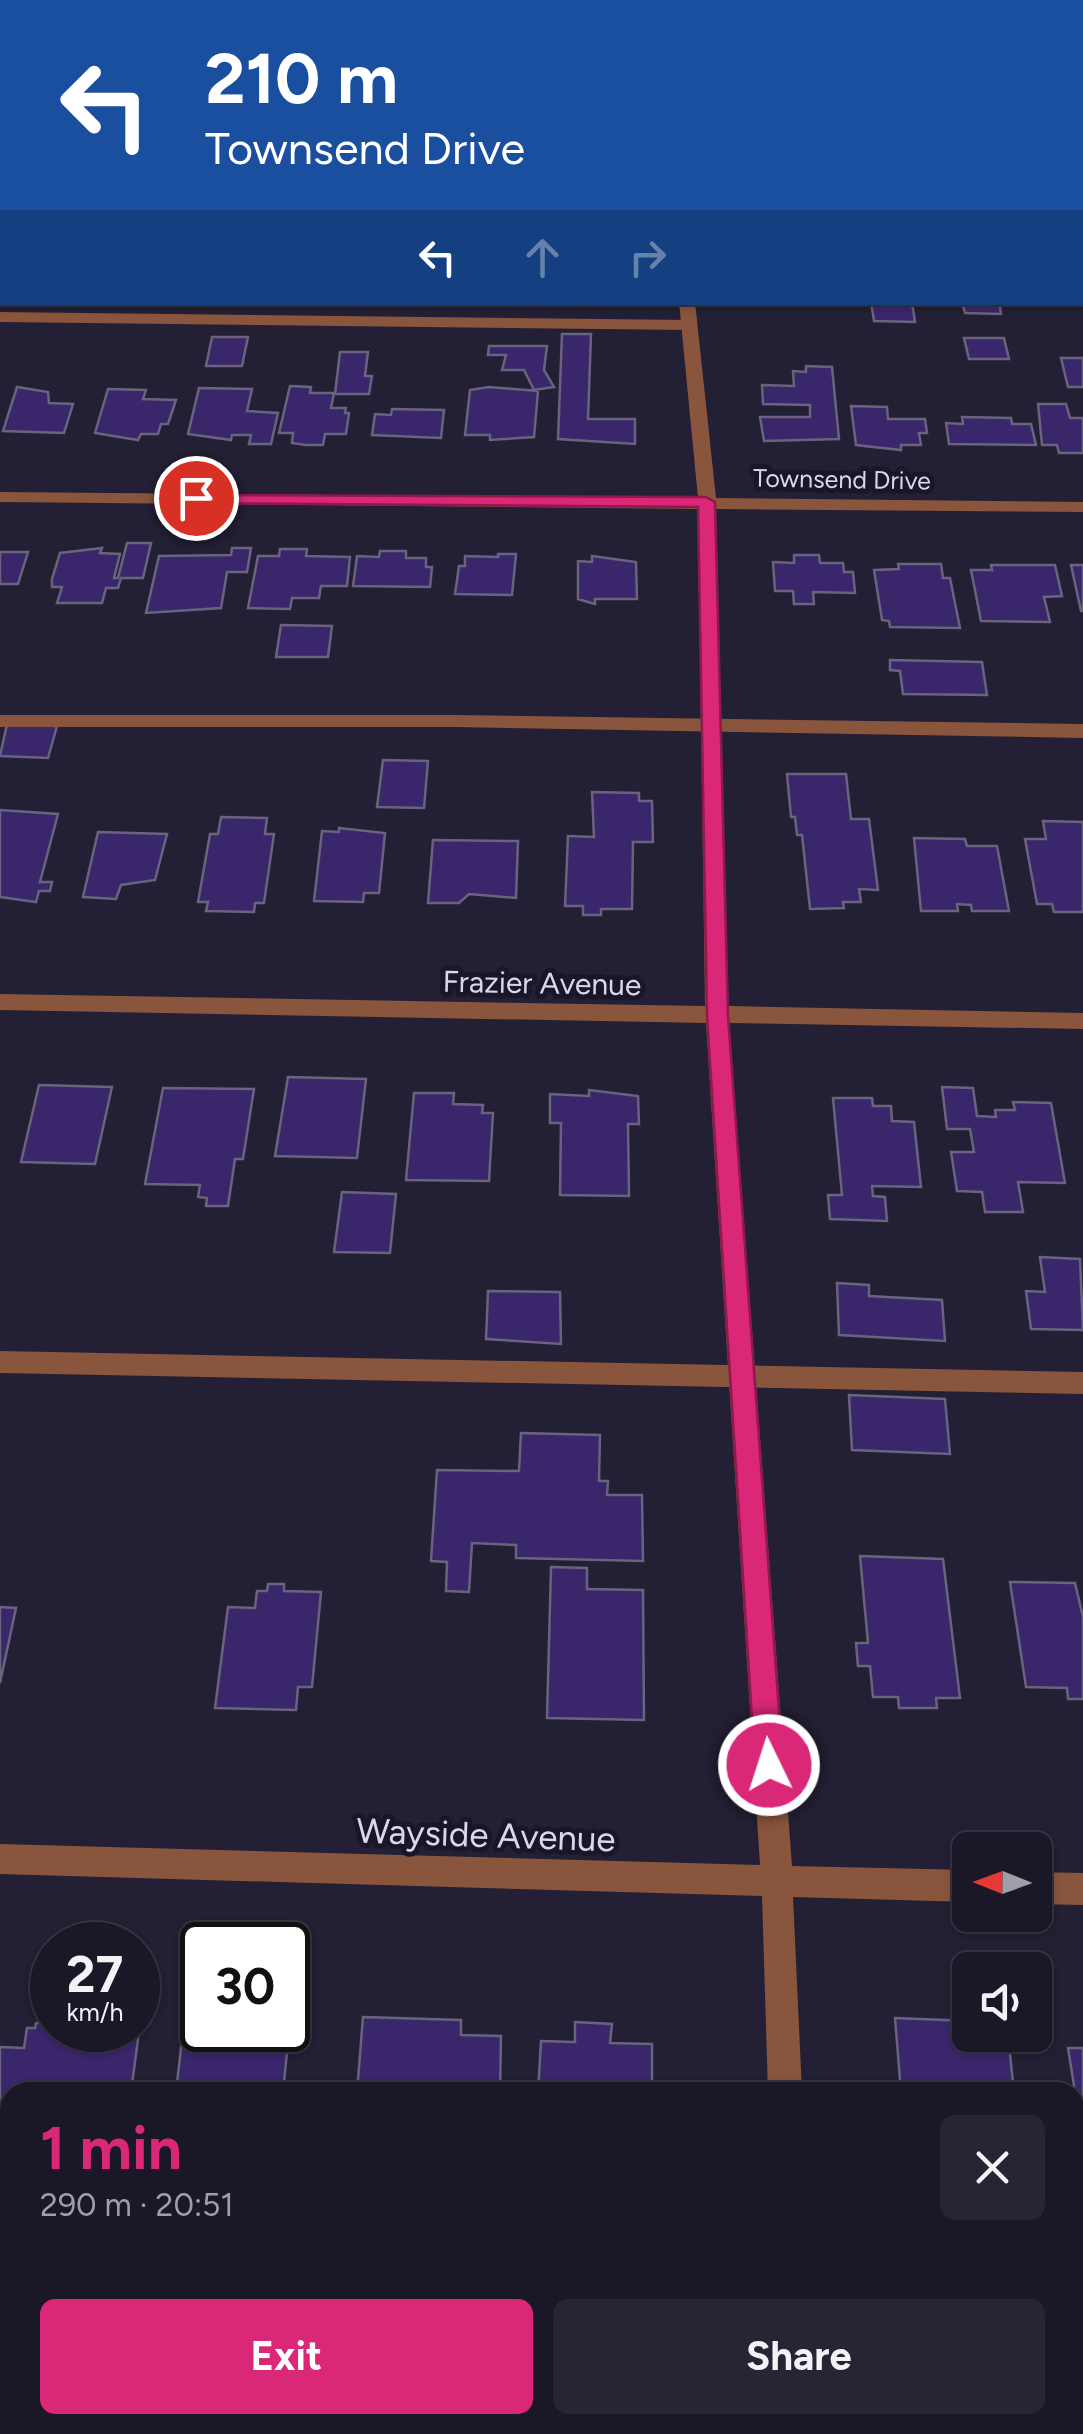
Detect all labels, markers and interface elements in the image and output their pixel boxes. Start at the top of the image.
text: 210 m [205,36,398,121]
icon: left [40,40,170,170]
text: Townsend Drive [205,121,525,175]
icon: left [410,230,465,285]
icon: ahead [515,230,570,285]
icon: right [620,230,675,285]
pin [154,456,239,541]
street label: Townsend Drive [753,462,931,496]
icon: arrive [169,471,224,526]
street label: Frazier Avenue [442,963,642,1003]
position arrow [717,1713,821,1817]
street label: Wayside Avenue [356,1809,616,1861]
north arrow [952,1832,1052,1932]
map controls [952,1832,1052,2052]
speed limit sign: 30 [180,1922,310,2052]
text: 27 [67,1944,123,2005]
button: sound [952,1952,1052,2052]
text: km/h [66,1997,124,2027]
text: 1 min [40,2112,182,2184]
button: close [940,2115,1045,2220]
text: 290 m · 20:51 [40,2186,234,2224]
button: Exit [40,2299,533,2414]
button: Share [553,2299,1045,2414]

